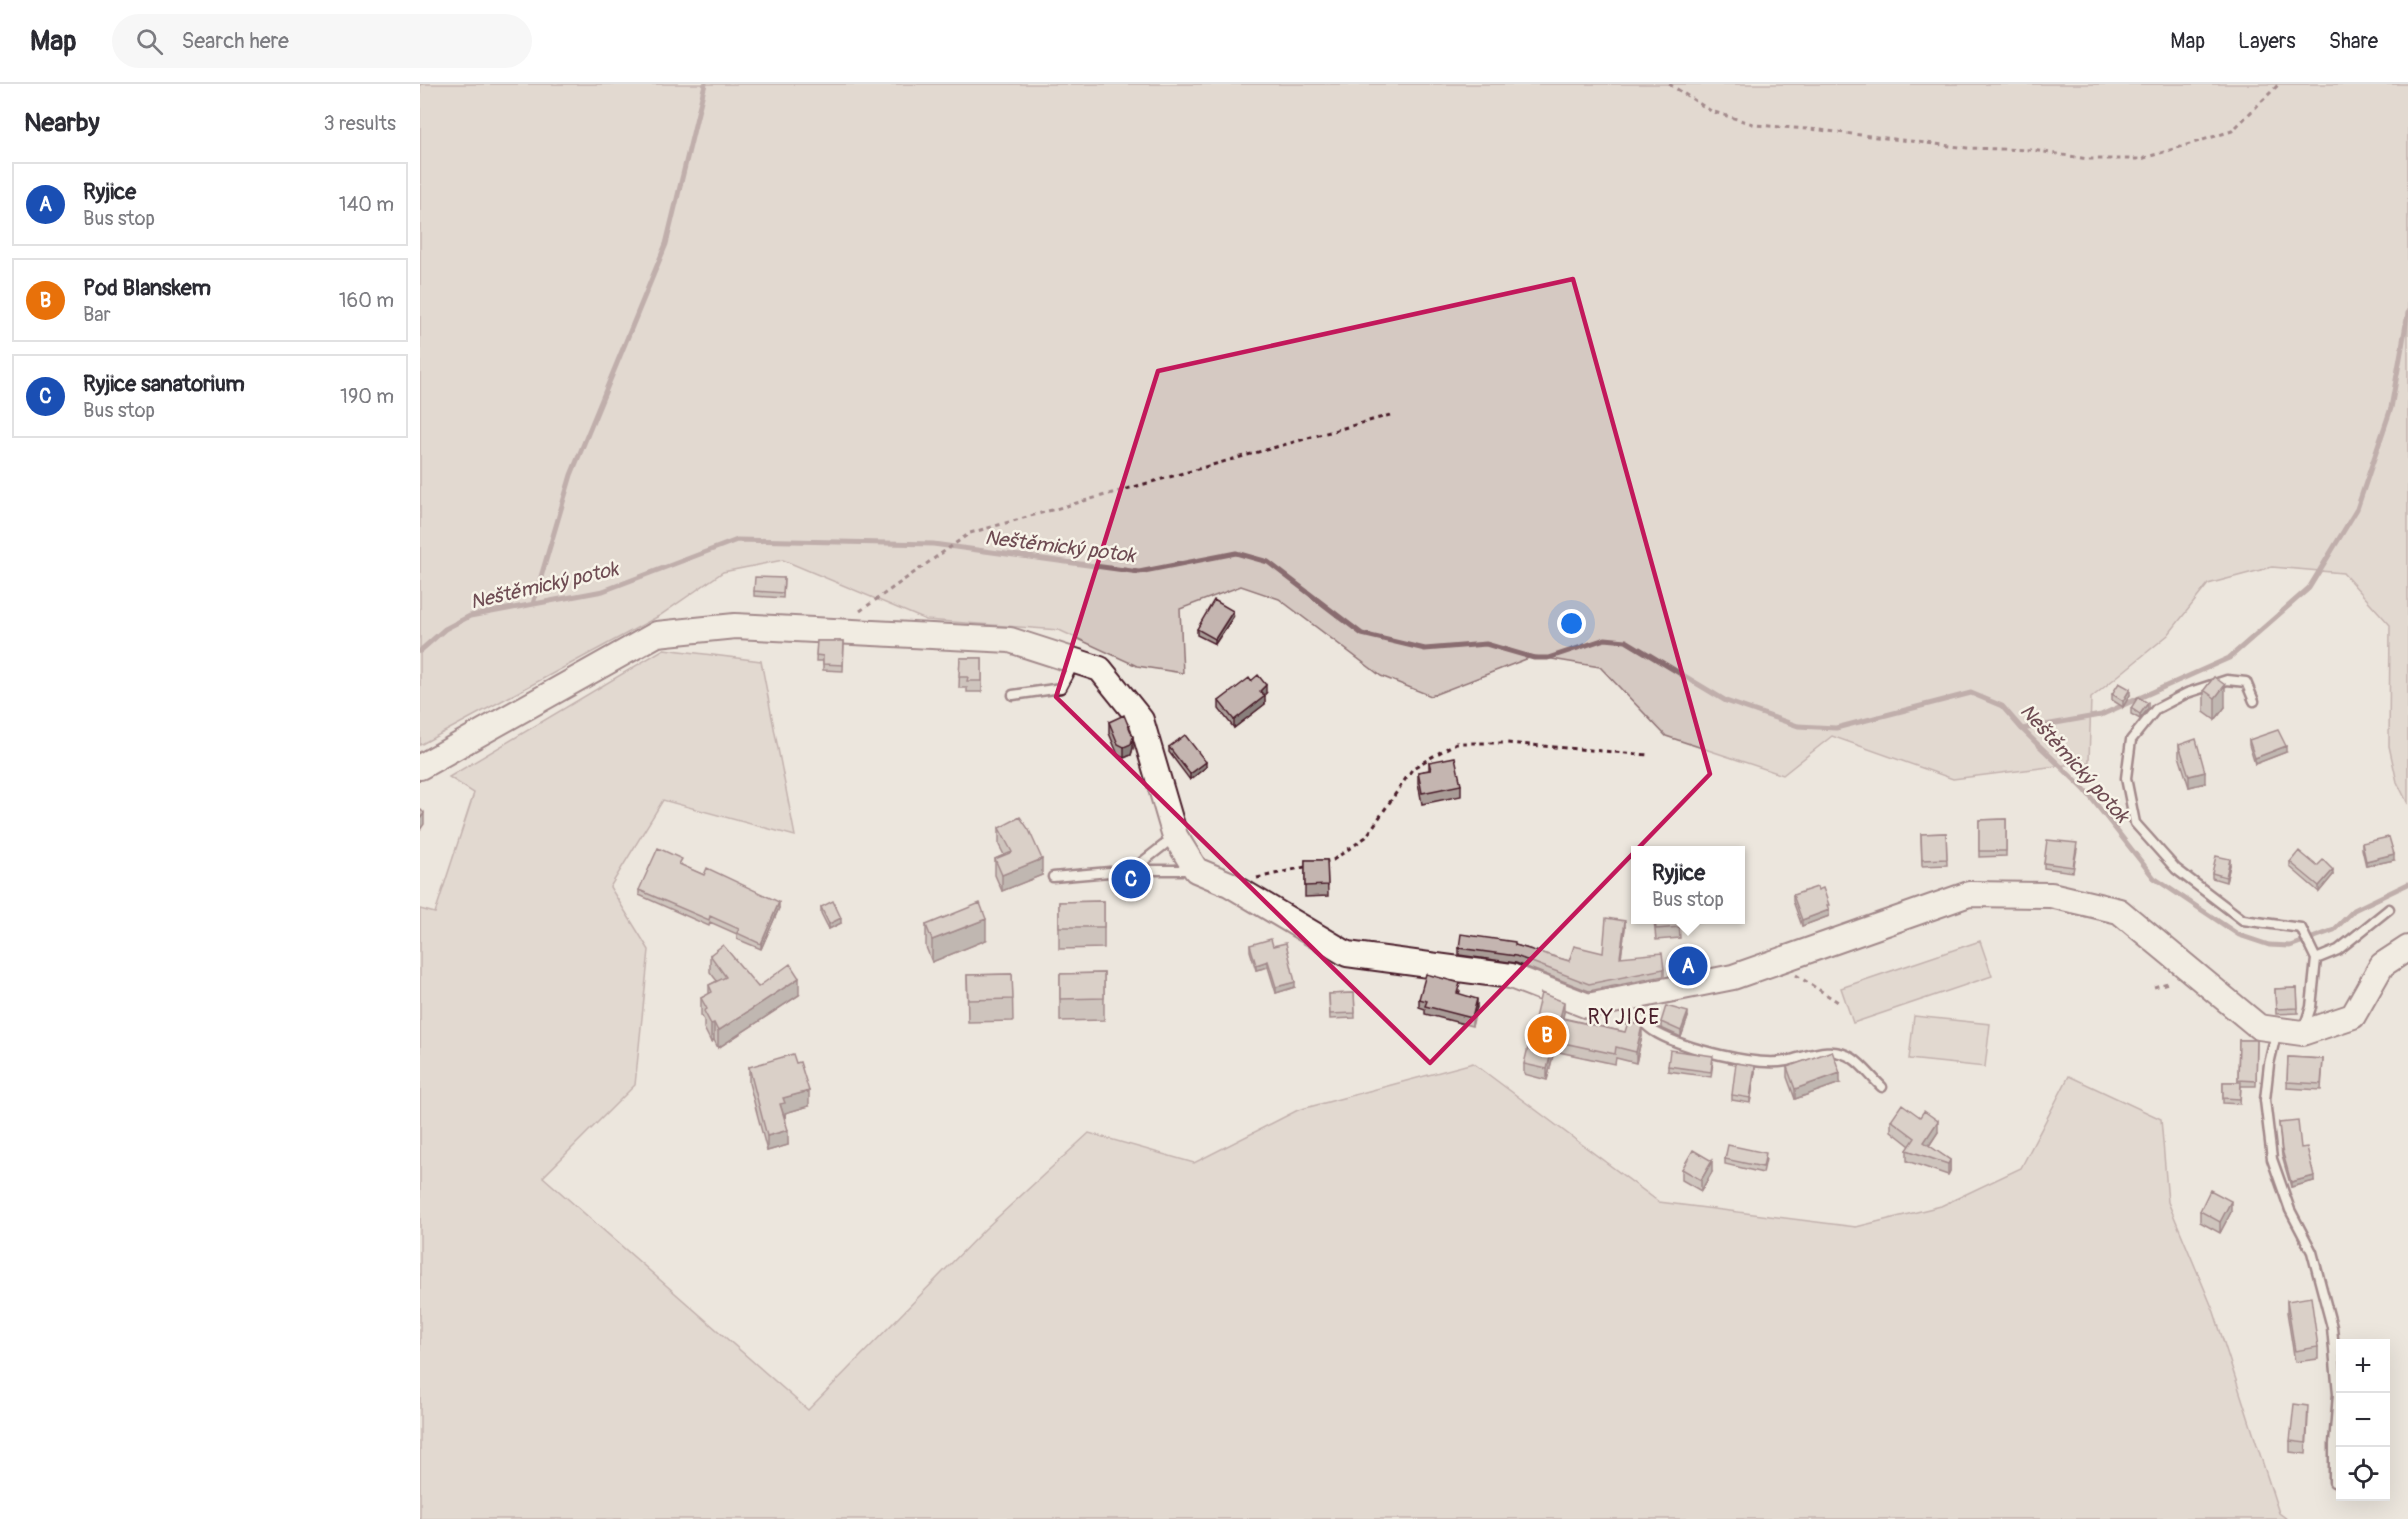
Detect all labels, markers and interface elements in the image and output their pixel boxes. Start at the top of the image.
search box [112,14,532,68]
text: Map [30,24,76,59]
icon: search [133,25,166,58]
text: Search here [181,27,289,55]
text: Map [2170,28,2205,55]
text: Layers [2238,28,2296,55]
text: Share [2329,28,2378,55]
text: Nearby [24,107,100,139]
text: 3 results [324,111,396,136]
text: Ryjice [83,178,136,206]
text: A [39,192,52,217]
text: 140 m [339,192,394,217]
text: Bus stop [83,206,155,231]
text: Pod Blanskem [83,274,211,302]
text: B [40,288,51,313]
text: 160 m [339,288,394,313]
text: Bar [83,302,111,327]
text: Ryjice sanatorium [83,370,245,398]
text: C [39,384,52,409]
text: 190 m [340,384,394,409]
text: Bus stop [83,398,155,423]
water label: Neštěmický potok [983,525,1138,568]
water label: Neštěmický potok [468,556,622,615]
your location [1557,609,1586,638]
water label: Neštěmický potok [2015,699,2136,829]
popup [1631,846,1745,924]
pin: C [1112,856,1150,902]
text: Ryjice [1652,859,1705,887]
text: Bus stop [1652,887,1724,912]
pin: A [1668,944,1708,988]
district label: RYJICE [1587,1004,1661,1031]
pin: B [1528,1012,1566,1058]
map controls [2336,1339,2390,1501]
button: + [2336,1339,2390,1393]
button: − [2336,1393,2390,1447]
button: locate [2336,1447,2390,1501]

